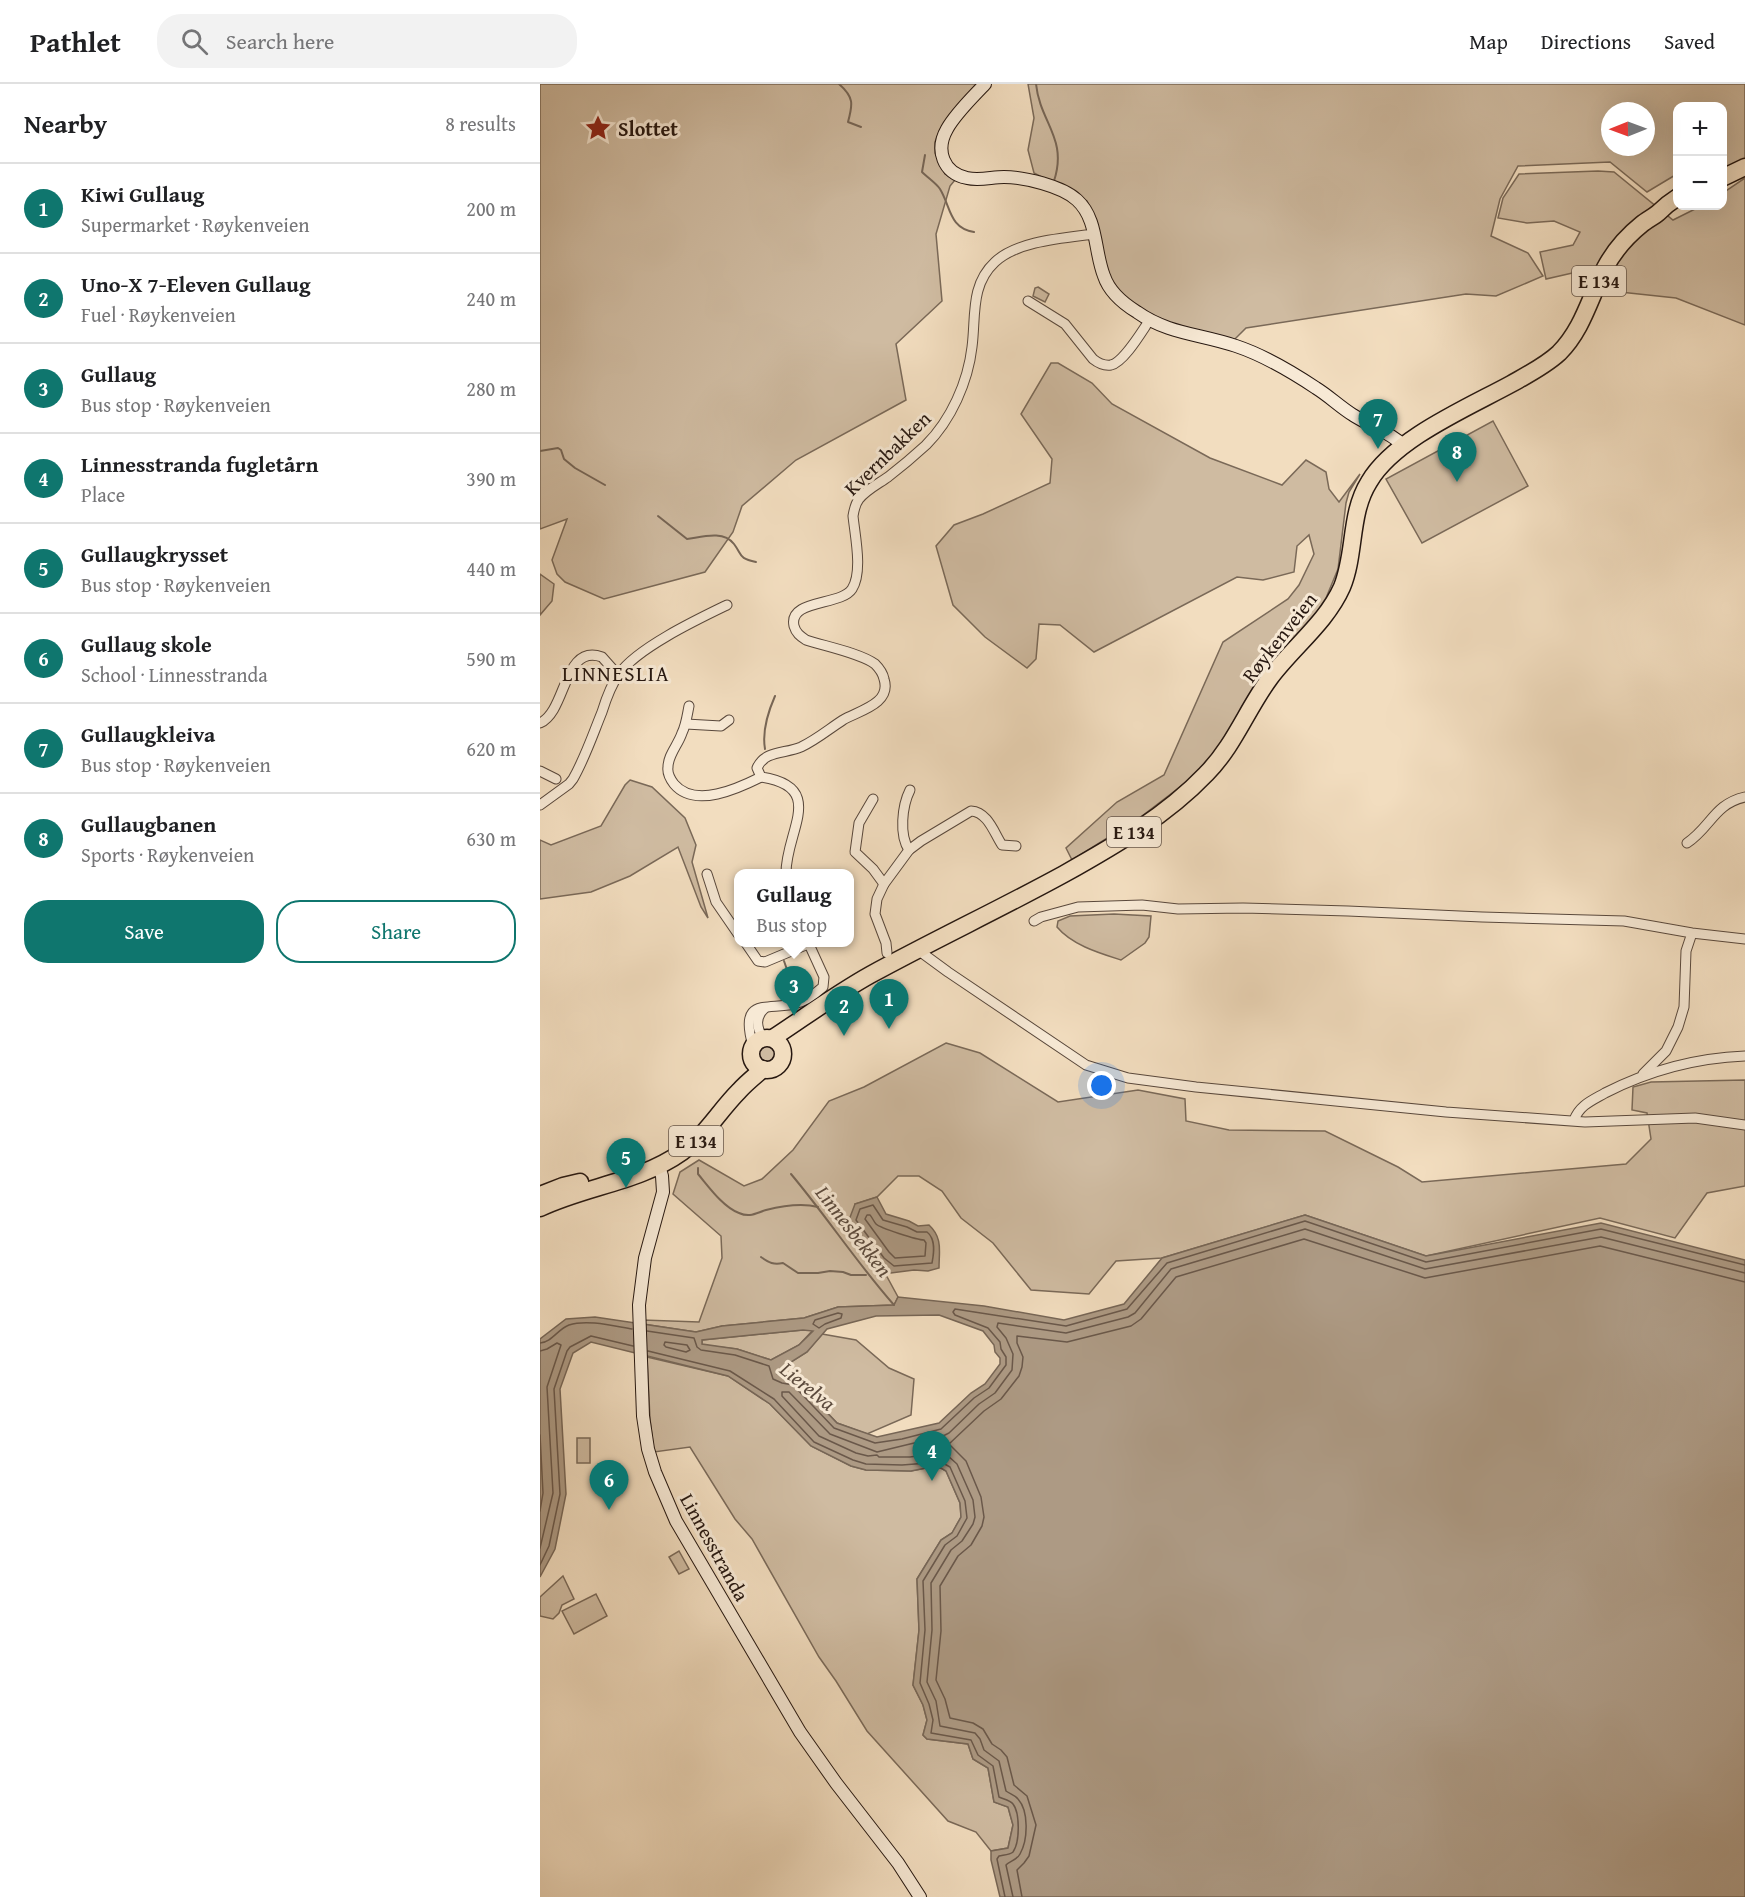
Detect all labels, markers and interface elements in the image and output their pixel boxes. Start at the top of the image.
search box [157,14,577,68]
text: Pathlet [30,21,121,62]
icon: search [178,25,211,58]
text: Search here [226,25,334,57]
text: Map [1469,26,1508,57]
text: Directions [1541,26,1631,57]
text: Saved [1664,26,1715,57]
north arrow [1601,102,1655,156]
map controls [1673,102,1727,210]
button: + [1673,102,1727,156]
text: Nearby [24,104,107,143]
text: 8 results [445,109,516,138]
place icon: Slottet [583,113,613,143]
place label: Slottet [618,114,678,143]
button: − [1673,156,1727,210]
text: Kiwi Gullaug [81,178,204,210]
text: 1 [38,194,49,223]
text: 200 m [466,194,516,223]
text: Supermarket · Røykenveien [81,210,310,239]
road number: E 134 [1572,266,1626,296]
text: Uno-X 7-Eleven Gullaug [81,268,311,300]
text: 2 [38,284,49,313]
text: 240 m [466,284,516,313]
text: Fuel · Røykenveien [81,300,236,329]
text: Gullaug [81,358,156,390]
text: 3 [38,374,49,403]
text: 280 m [466,374,516,403]
text: Bus stop · Røykenveien [81,390,271,419]
pin: 7 [1358,400,1398,449]
street label: Kvernbakken [837,404,937,502]
pin: 8 [1438,432,1476,482]
text: Linnesstranda fugletårn [81,448,318,480]
text: 4 [38,464,49,493]
text: 390 m [466,464,516,493]
text: Place [81,480,125,509]
text: Gullaugkrysset [81,538,228,570]
text: 5 [38,554,49,583]
text: 440 m [466,554,516,583]
text: Bus stop · Røykenveien [81,570,271,599]
street label: Røykenveien [1235,586,1323,688]
text: Gullaug skole [81,628,212,660]
text: 6 [38,644,49,673]
text: 590 m [466,644,516,673]
district label: LINNESLIA [562,658,670,689]
text: School · Linnesstranda [81,660,268,689]
text: Gullaugkleiva [81,718,215,750]
text: 7 [38,734,49,763]
text: 620 m [466,734,516,763]
text: Bus stop · Røykenveien [81,750,271,779]
text: Gullaugbanen [81,808,216,840]
road number: E 134 [1107,817,1161,847]
text: 8 [38,824,49,853]
text: 630 m [466,824,516,853]
text: Sports · Røykenveien [81,840,254,869]
popup [734,869,854,947]
text: Gullaug [756,878,832,910]
button: Save [24,900,264,963]
button: Share [276,900,516,963]
text: Bus stop [756,910,827,939]
pin: 3 [774,966,814,1016]
pin: 1 [870,980,908,1029]
pin: 2 [824,986,864,1036]
your location [1087,1071,1116,1100]
road number: E 134 [669,1126,723,1156]
pin: 5 [606,1138,646,1188]
water label: Linnesbekken [808,1178,900,1284]
water label: Lierelva [773,1353,843,1418]
pin: 4 [912,1432,952,1481]
pin: 6 [590,1460,628,1510]
street label: Linnesstranda [673,1488,757,1607]

